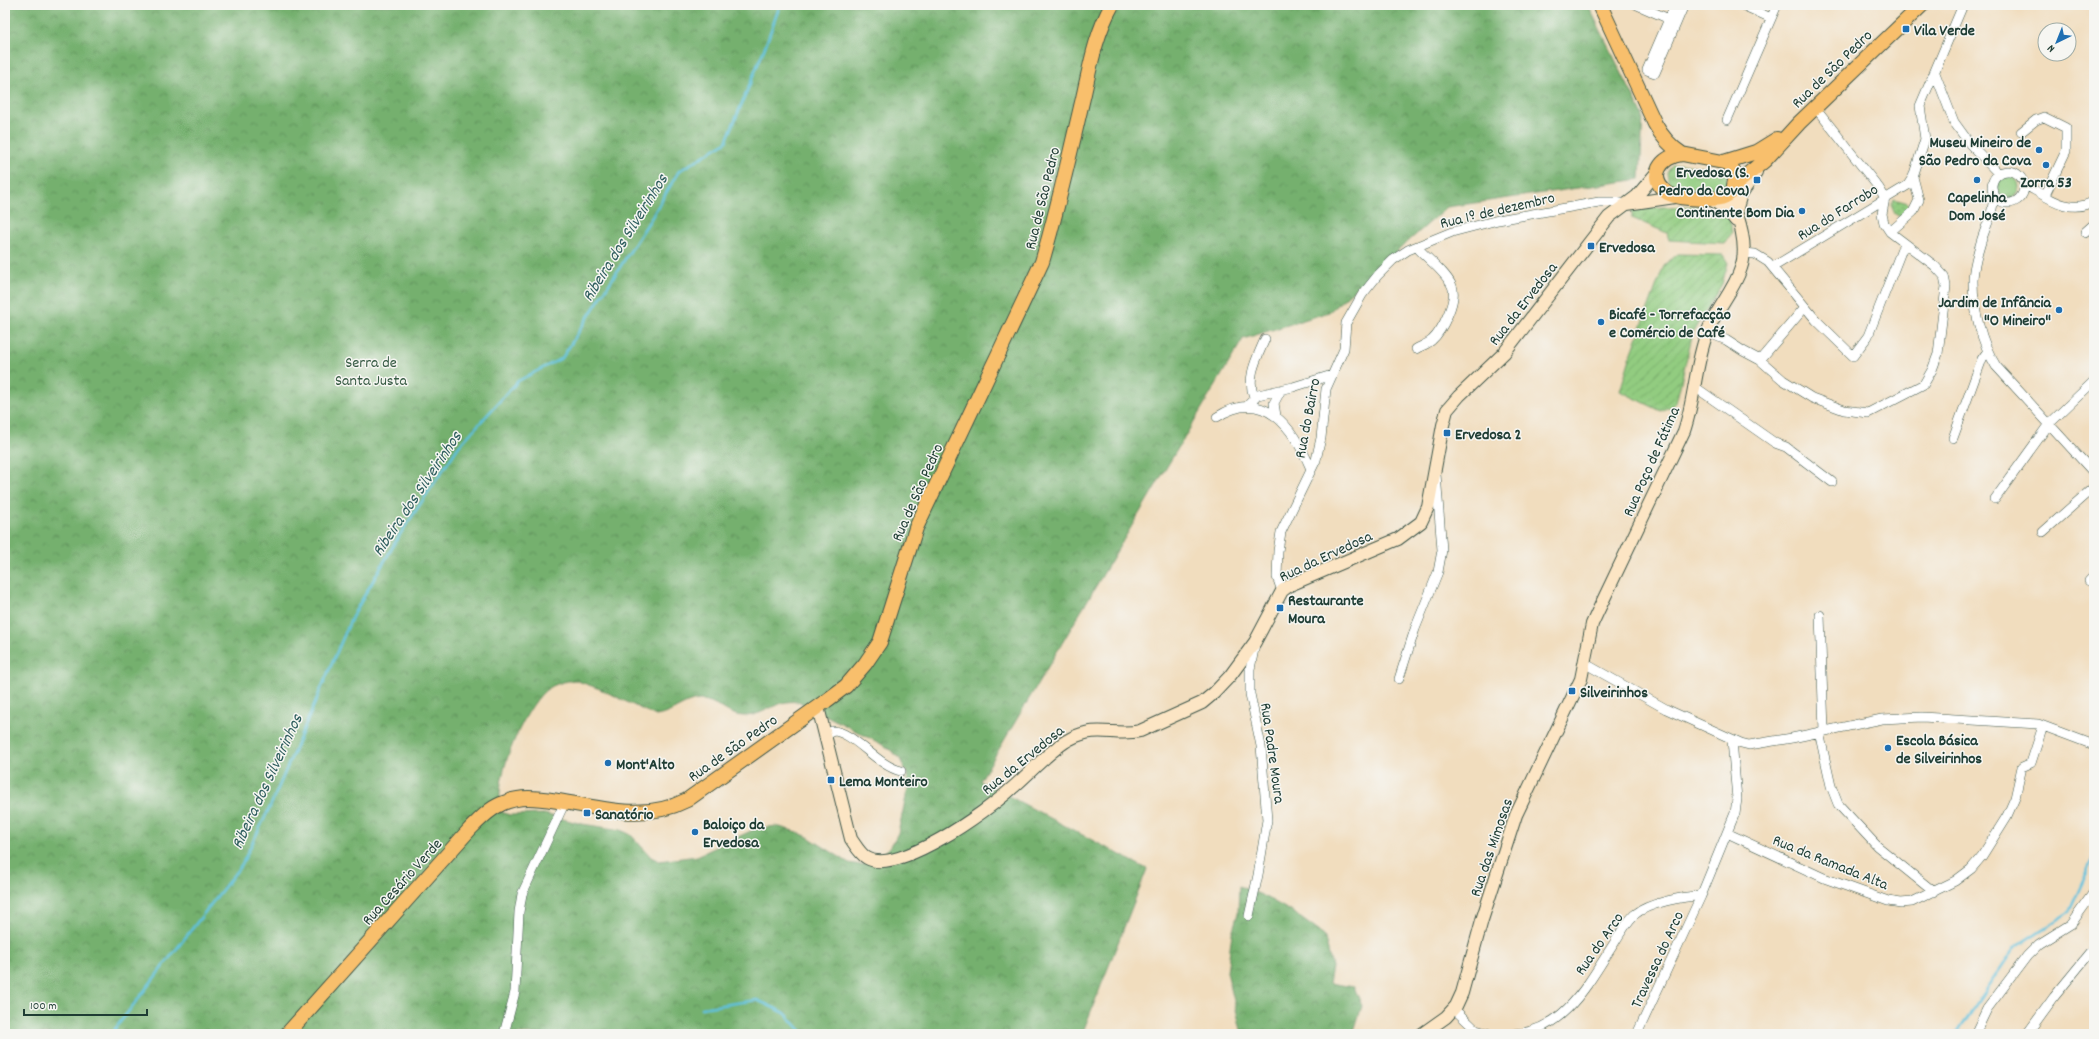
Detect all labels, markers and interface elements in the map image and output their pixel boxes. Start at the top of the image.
place label: Vila Verde [1914,20,1975,43]
north arrow [2037,22,2077,62]
marker: Vila Verde [1901,24,1911,34]
street label: Rua de São Pedro [1787,25,1878,114]
text: N [2044,40,2059,56]
place label: Museu Mineiro de São Pedro da Cova [1919,132,2032,173]
street label: Rua de São Pedro [1020,145,1067,252]
marker: Museu Mineiro de São Pedro da Cova [2034,145,2044,155]
marker: Zorra 53 [2041,160,2051,170]
place label: Ervedosa (S. Pedro da Cova) [1659,162,1749,203]
water label: Ribeira dos Silveirinhos [578,170,676,307]
place label: Zorra 53 [2020,172,2072,195]
marker: Ervedosa (S. Pedro da Cova) [1752,175,1762,185]
marker: Capelinha Dom José [1972,175,1982,185]
street label: Rua do Farrobo [1793,179,1883,247]
street label: Rua 1º de dezembro [1438,187,1557,236]
place label: Capelinha Dom José [1948,187,2008,228]
place label: Continente Bom Dia [1676,202,1795,225]
marker: Continente Bom Dia [1797,206,1807,216]
place label: Ervedosa [1599,237,1656,260]
marker: Ervedosa [1586,241,1596,251]
street label: Rua da Ervedosa [1484,258,1564,351]
place label: Jardim de Infância "O Mineiro" [1938,292,2052,333]
place label: Bicafé - Torrefacção e Comércio de Café [1609,304,1731,345]
marker: Jardim de Infância "O Mineiro" [2054,305,2064,315]
marker: Bicafé - Torrefacção e Comércio de Café [1596,317,1606,327]
park label: Serra de Santa Justa [335,352,407,393]
street label: Rua do Bairro [1289,376,1327,461]
street label: Rua Poço de Fátima [1618,403,1687,521]
place label: Ervedosa 2 [1455,424,1521,447]
water label: Ribeira dos Silveirinhos [368,427,470,562]
marker: Ervedosa 2 [1442,428,1452,438]
street label: Rua de São Pedro [886,440,950,546]
street label: Rua da Ervedosa [1276,525,1377,589]
place label: Restaurante Moura [1288,590,1364,631]
marker: Restaurante Moura [1275,603,1285,613]
place label: Silveirinhos [1580,682,1648,705]
marker: Silveirinhos [1567,686,1577,696]
street label: Rua Padre Moura [1253,701,1290,806]
water label: Ribeira dos Silveirinhos [227,710,311,854]
street label: Rua de São Pedro [684,710,783,789]
street label: Rua da Ervedosa [977,720,1070,801]
place label: Escola Básica de Silveirinhos [1896,730,1982,771]
marker: Escola Básica de Silveirinhos [1883,743,1893,753]
place label: Mont'Alto [616,754,675,777]
marker: Mont'Alto [603,758,613,768]
place label: Lema Monteiro [839,771,928,794]
marker: Lema Monteiro [826,775,836,785]
street label: Rua das Mimosas [1465,795,1520,900]
place label: Sanatório [595,804,653,827]
marker: Sanatório [582,808,592,818]
place label: Baloiço da Ervedosa [703,814,766,855]
marker: Baloiço da Ervedosa [690,827,700,837]
street label: Rua da Ramada Alta [1769,830,1892,897]
street label: Rua Cesário Verde [357,834,448,931]
street label: Rua do Arco [1570,908,1630,981]
street label: Travessa do Arco [1626,908,1691,1012]
scale bar [24,991,147,1017]
text: 100 m [30,998,57,1015]

